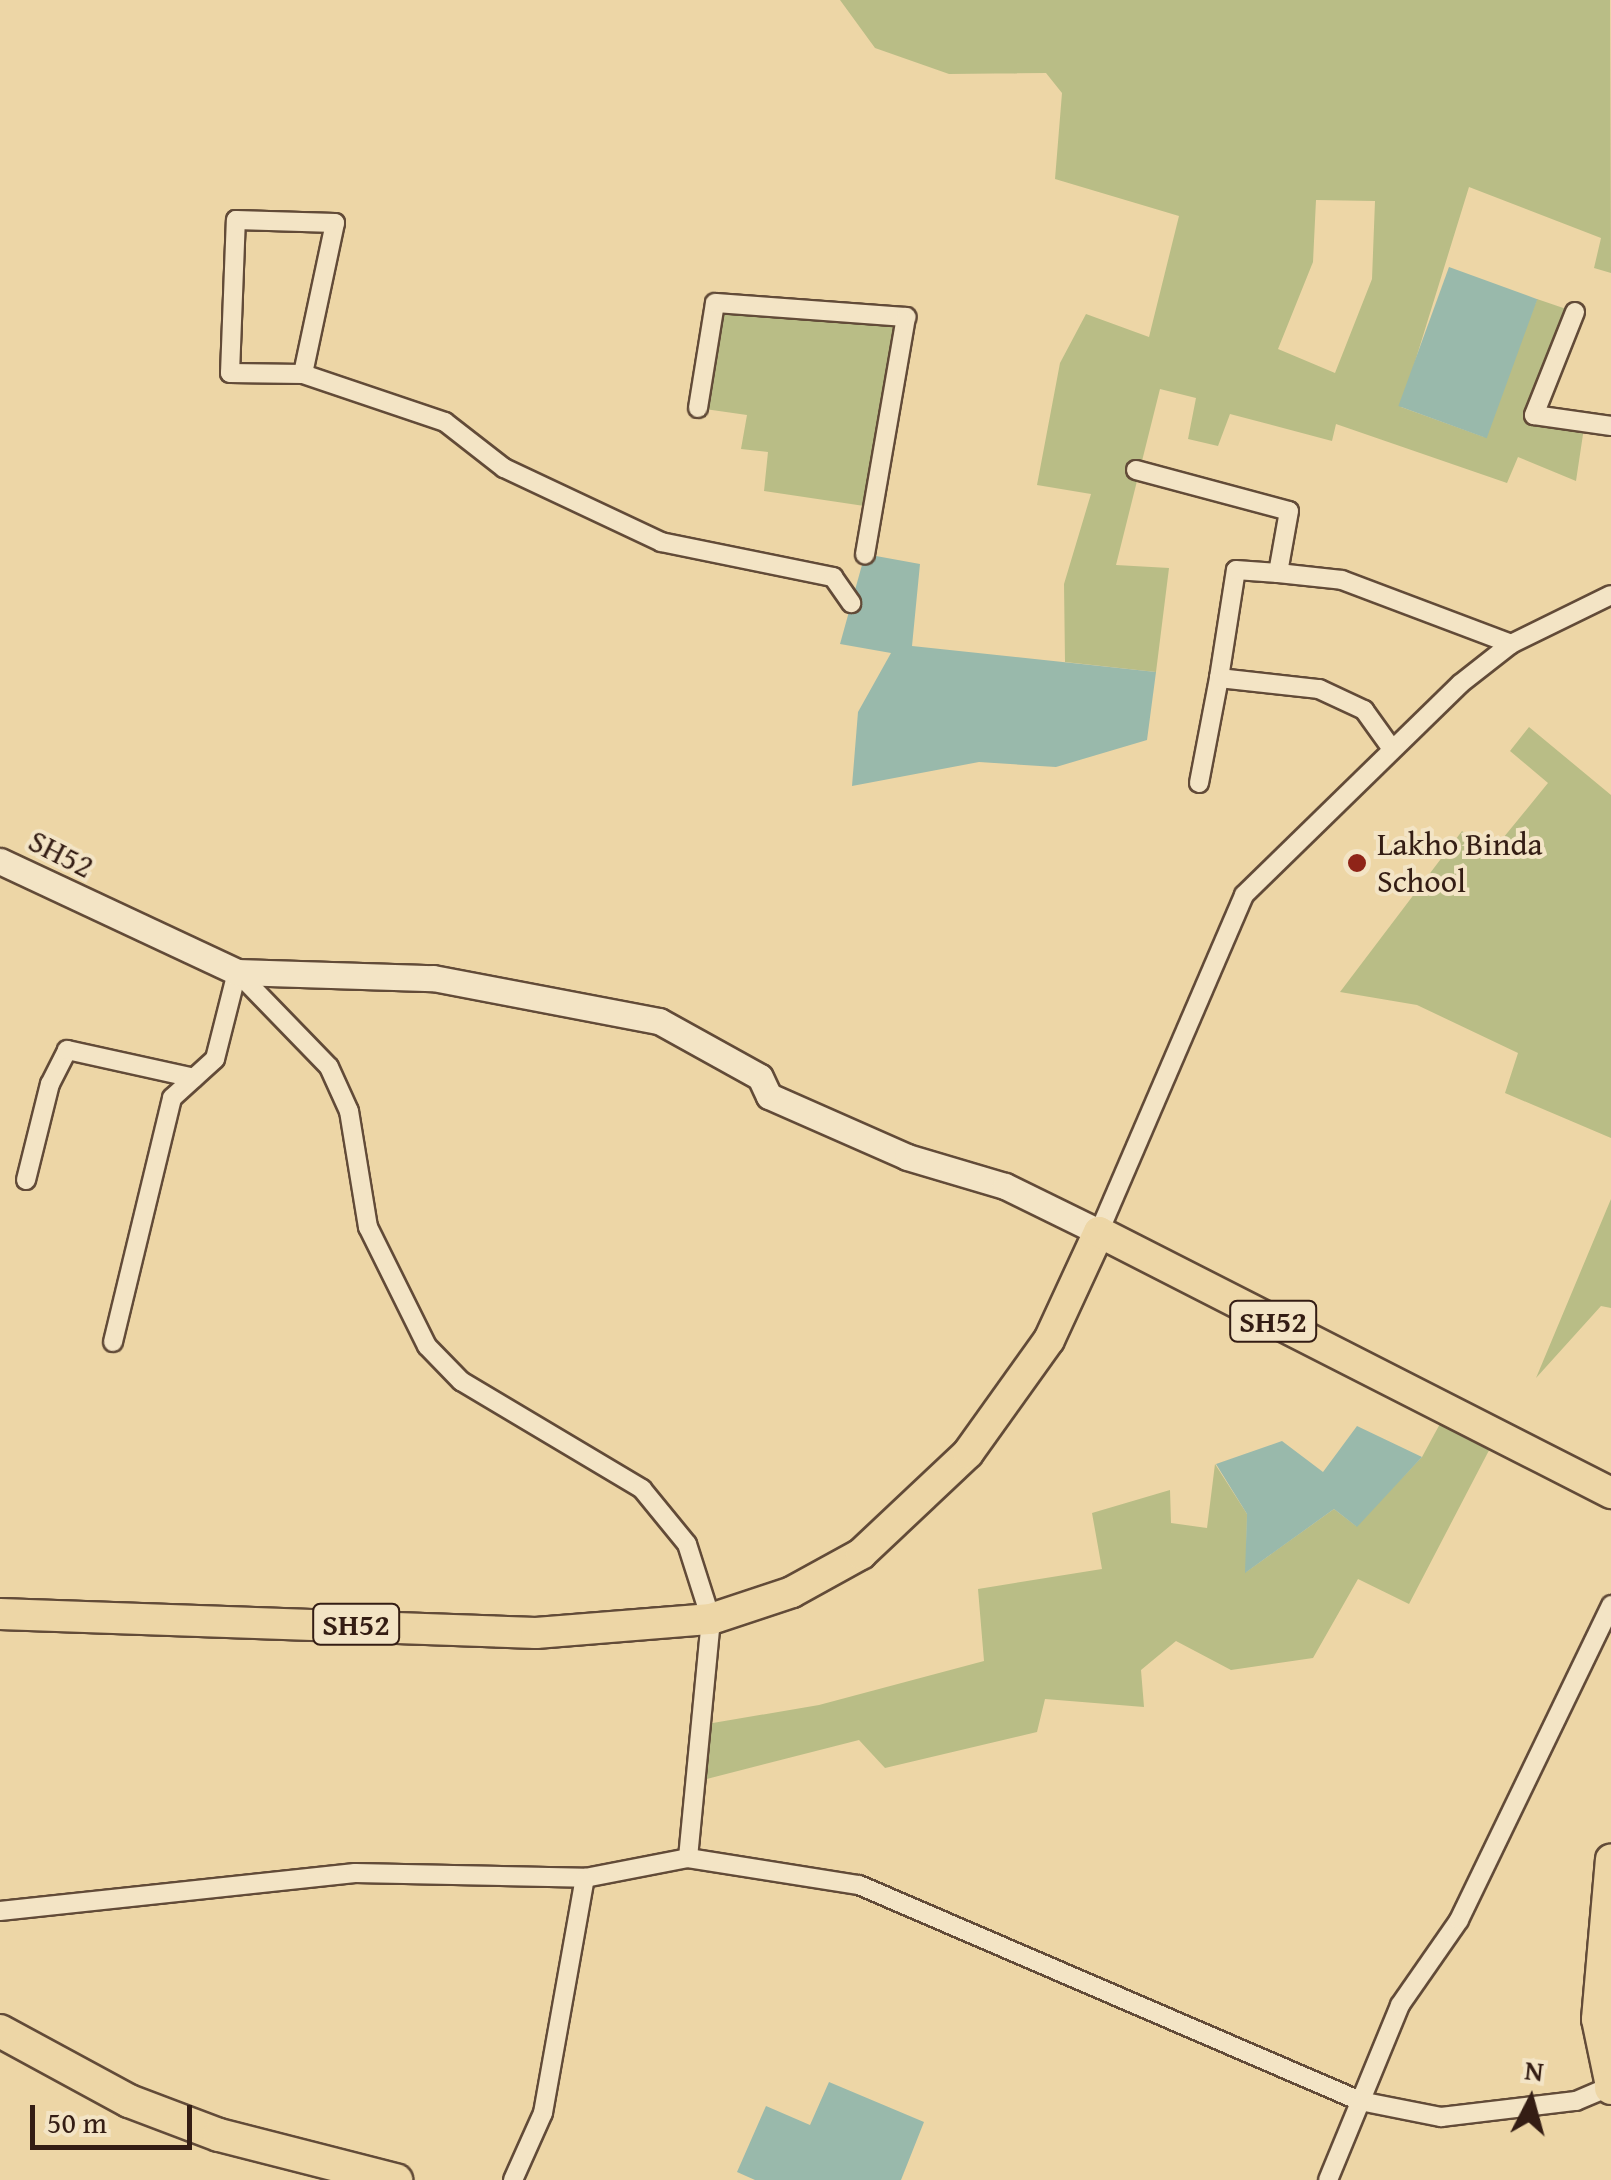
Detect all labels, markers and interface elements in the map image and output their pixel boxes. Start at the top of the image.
street label: SH52 [22,822,100,886]
place label: Lakho Binda School [1377,826,1543,901]
marker: Lakho Binda School [1346,852,1368,874]
road number: SH52 [1228,1296,1318,1346]
road number: SH52 [311,1599,401,1649]
text: N [1523,2048,1546,2091]
north arrow [1481,2050,1581,2150]
scale bar [35,2085,198,2147]
text: 50 m [47,2100,107,2144]

